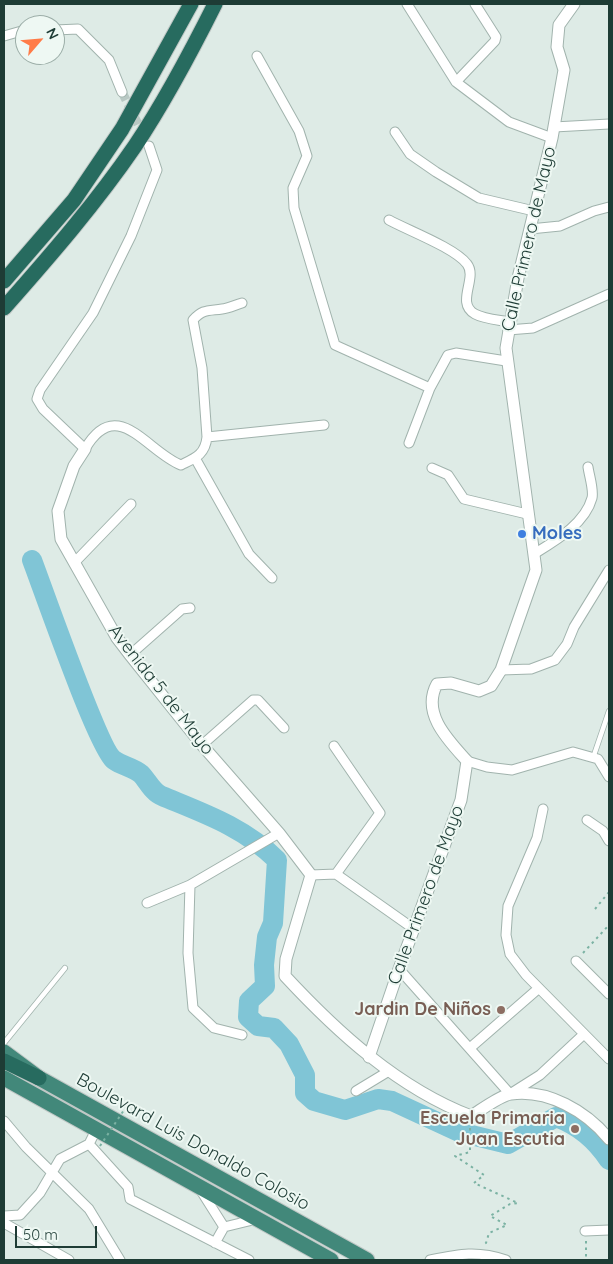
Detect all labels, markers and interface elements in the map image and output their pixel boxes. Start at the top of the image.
north arrow [15,15,65,65]
text: N [42,25,63,42]
street label: Calle Primero de Mayo [497,144,561,334]
place label: Moles [532,523,582,545]
marker: Moles [516,528,528,540]
street label: Avenida 5 de Mayo [103,621,219,759]
street label: Calle Primero de Mayo [384,802,468,988]
place label: Jardin De Niños [354,999,491,1021]
marker: Jardin De Niños [495,1004,507,1016]
street label: Boulevard Luis Donaldo Colosio [73,1069,313,1215]
place label: Escuela Primaria Juan Escutia [420,1108,565,1150]
marker: Escuela Primaria Juan Escutia [569,1123,581,1135]
scale bar [18,1216,100,1248]
text: 50 m [23,1225,58,1244]

